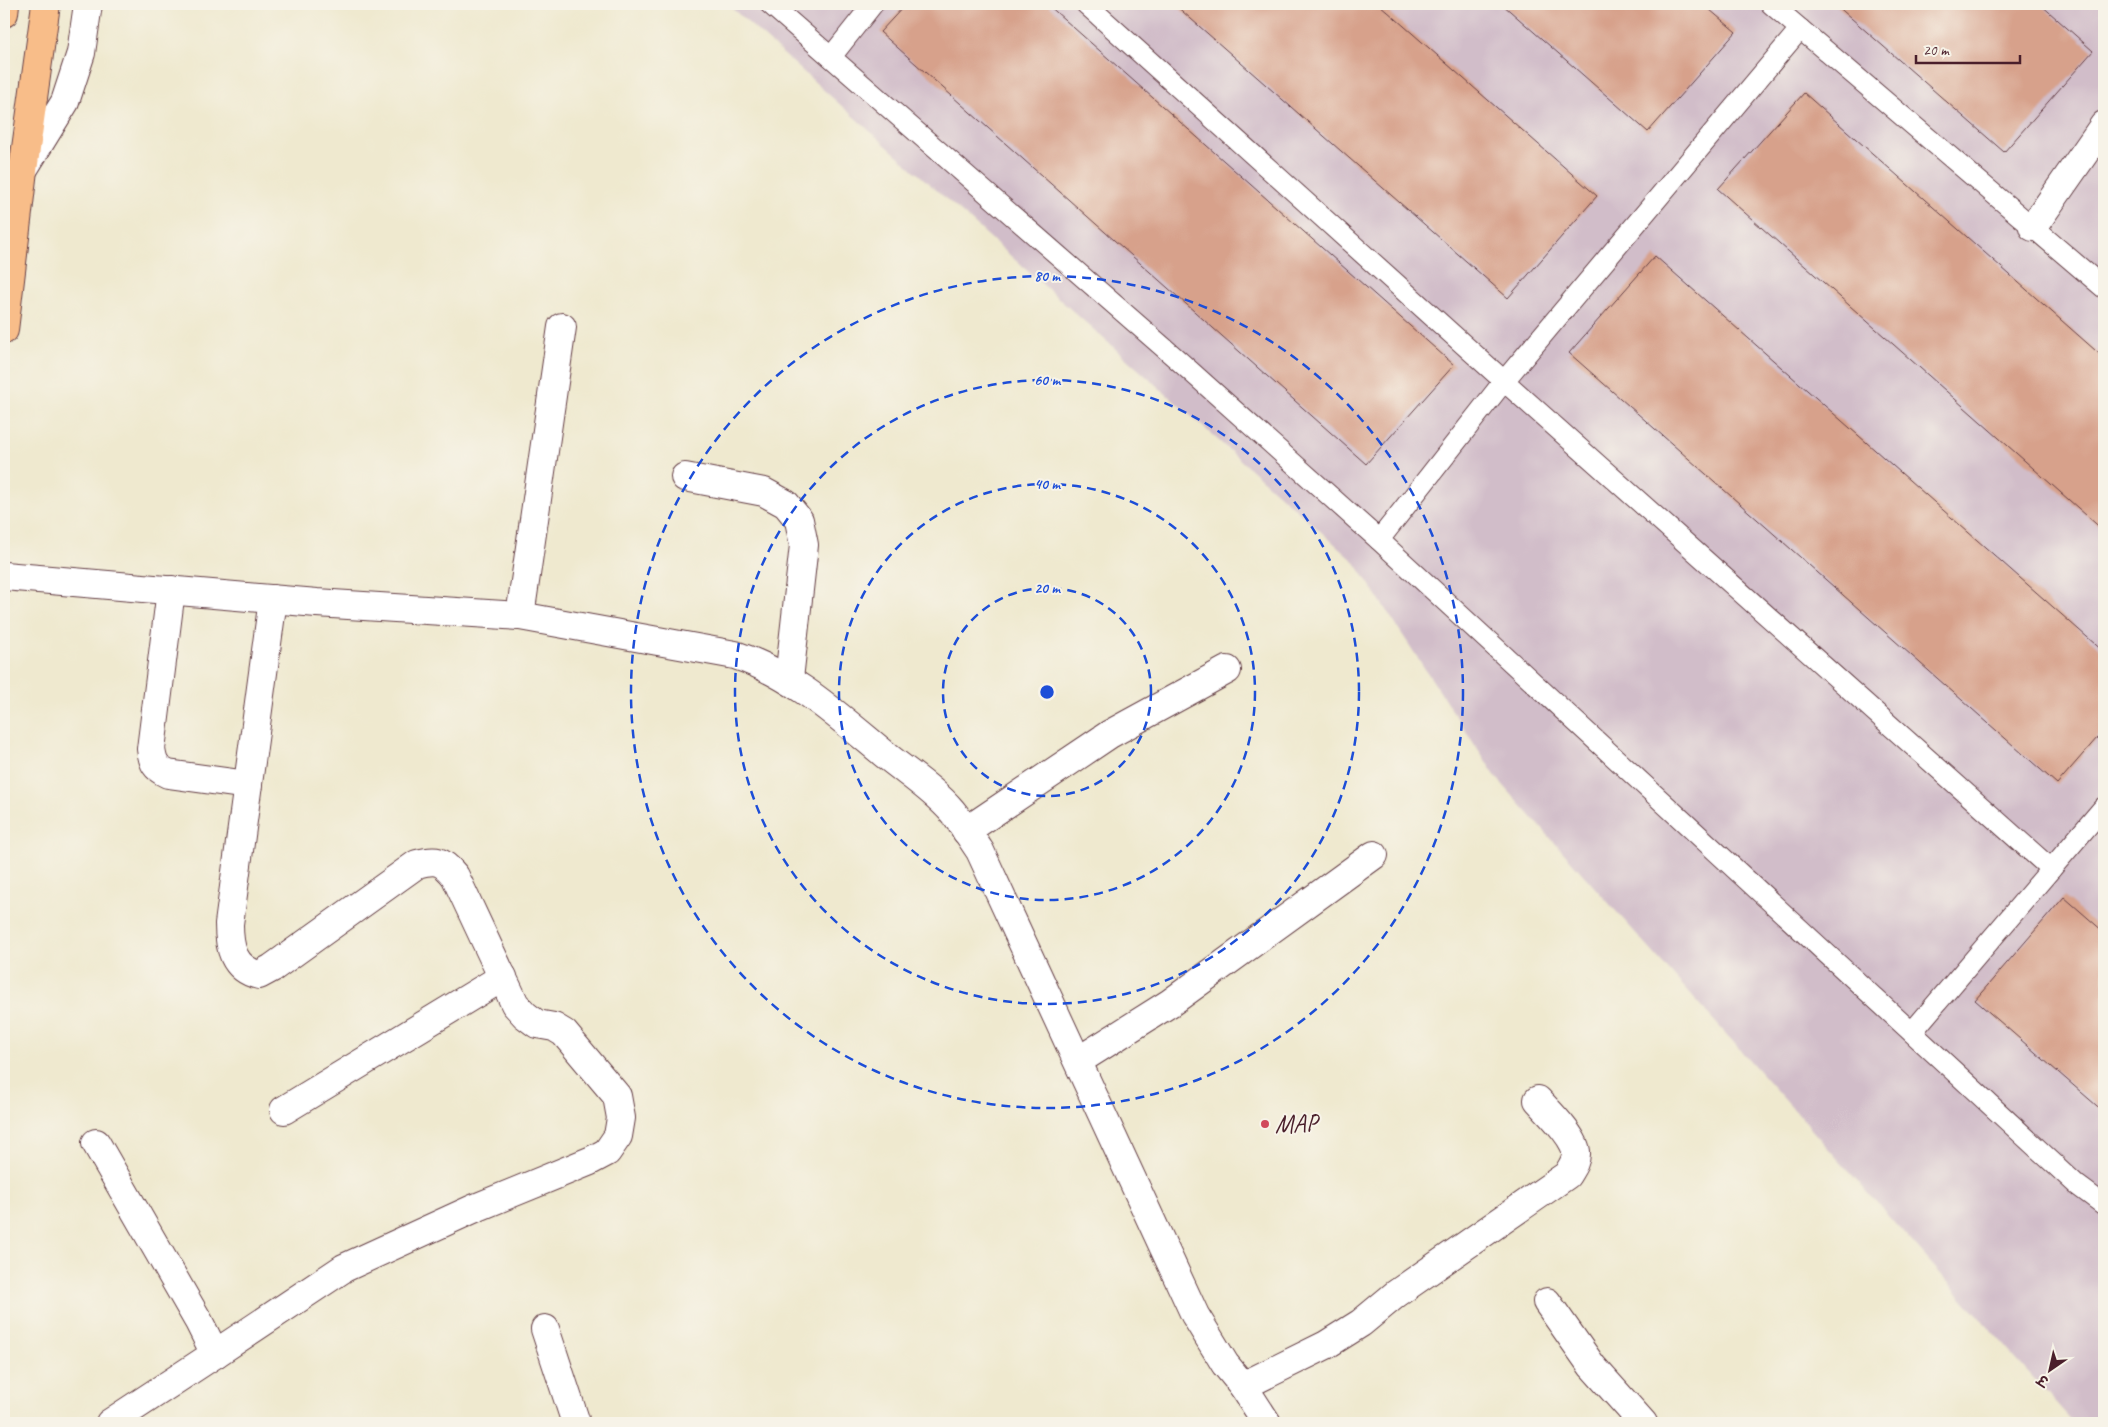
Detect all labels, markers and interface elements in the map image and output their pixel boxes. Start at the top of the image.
scale bar [1916,32,2019,64]
text: 20 m [1923,41,1950,60]
text: 80 m [1034,267,1061,286]
text: 60 m [1034,371,1061,390]
text: 40 m [1034,475,1061,494]
text: 20 m [1034,579,1061,598]
centre of rings [1038,683,1056,701]
place label: MAP [1275,1108,1321,1140]
marker: MAP [1259,1118,1271,1130]
north arrow [2026,1344,2076,1394]
text: उ [2033,1370,2053,1391]

